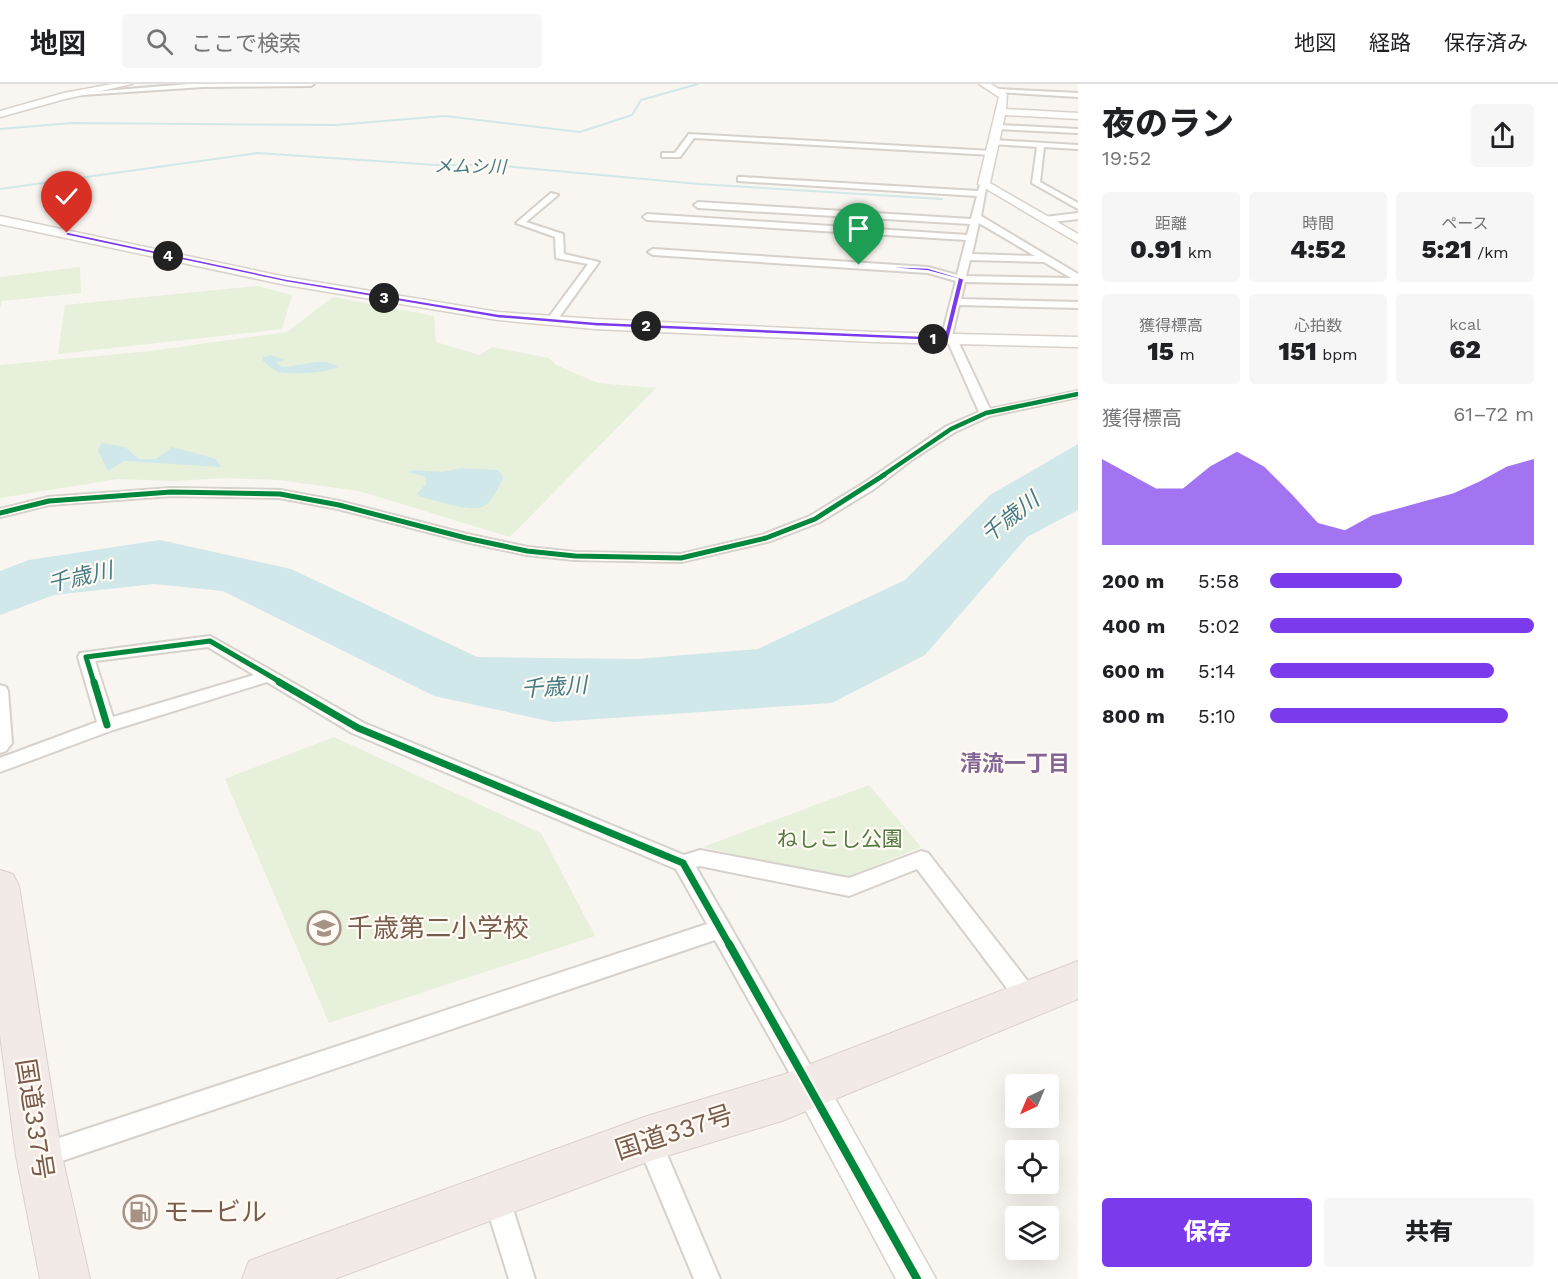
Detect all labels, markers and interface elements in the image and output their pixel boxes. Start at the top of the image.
search box [122,14,542,68]
icon: search [143,25,176,58]
text: 地図 [30,27,86,60]
text: 地図 [1294,30,1336,55]
text: 経路 [1369,30,1411,55]
text: 保存済み [1444,30,1528,55]
text: ここで検索 [191,31,301,56]
text: 夜のラン [1102,104,1234,143]
button: share [1471,104,1534,167]
text: 19:52 [1102,146,1151,170]
water label: メムシ川 [434,155,508,177]
pin [41,171,92,233]
icon: check [50,180,83,213]
pin [833,203,884,265]
icon: arrive [842,212,875,245]
text: 距離 [1155,214,1187,233]
text: 時間 [1302,214,1334,233]
text: ペース [1441,214,1489,233]
text: 0.91 [1130,234,1182,264]
text: 4:52 [1290,234,1346,264]
text: 5:21 [1421,234,1472,264]
pin: 4 [153,241,183,271]
text: km [1182,243,1212,262]
text: /km [1472,243,1509,262]
text: 4 [163,246,173,265]
pin: 3 [369,283,399,313]
text: 3 [379,288,389,307]
pin: 2 [631,311,661,341]
text: kcal [1449,315,1481,334]
text: 2 [641,316,651,335]
text: 獲得標高 [1139,316,1203,335]
text: 心拍数 [1294,316,1342,335]
pin: 1 [918,324,948,354]
text: 1 [930,329,936,348]
text: 62 [1449,334,1481,364]
text: 15 [1147,336,1174,366]
text: 151 [1278,336,1317,366]
text: m [1174,345,1195,364]
text: bpm [1317,345,1358,364]
text: 61–72 m [1453,402,1534,426]
text: 獲得標高 [1102,406,1182,430]
water label: 千歳川 [976,486,1045,547]
water label: 千歳川 [45,557,117,597]
text: 200 m [1102,569,1164,593]
text: 5:58 [1198,569,1240,593]
text: 400 m [1102,614,1165,638]
text: 5:02 [1198,614,1240,638]
text: 600 m [1102,659,1165,683]
text: 5:14 [1198,659,1236,683]
water label: 千歳川 [520,672,590,702]
text: 800 m [1102,704,1165,728]
text: 5:10 [1198,704,1236,728]
district label: 清流一丁目 [960,751,1070,776]
park label: ねしこし公園 [777,826,903,851]
school or university icon: 千歳第二小学校 [306,910,342,946]
place label: 千歳第二小学校 [347,913,529,943]
street label: 国道337号 [11,1056,59,1182]
north arrow [1005,1074,1059,1128]
map controls [1005,1074,1059,1260]
street label: 国道337号 [611,1099,737,1165]
button: locate [1005,1140,1059,1194]
fuel station icon: モービル [122,1194,158,1230]
place label: モービル [163,1197,267,1227]
button: 保存 [1102,1198,1312,1267]
button: 共有 [1324,1198,1534,1267]
button: layers [1005,1206,1059,1260]

